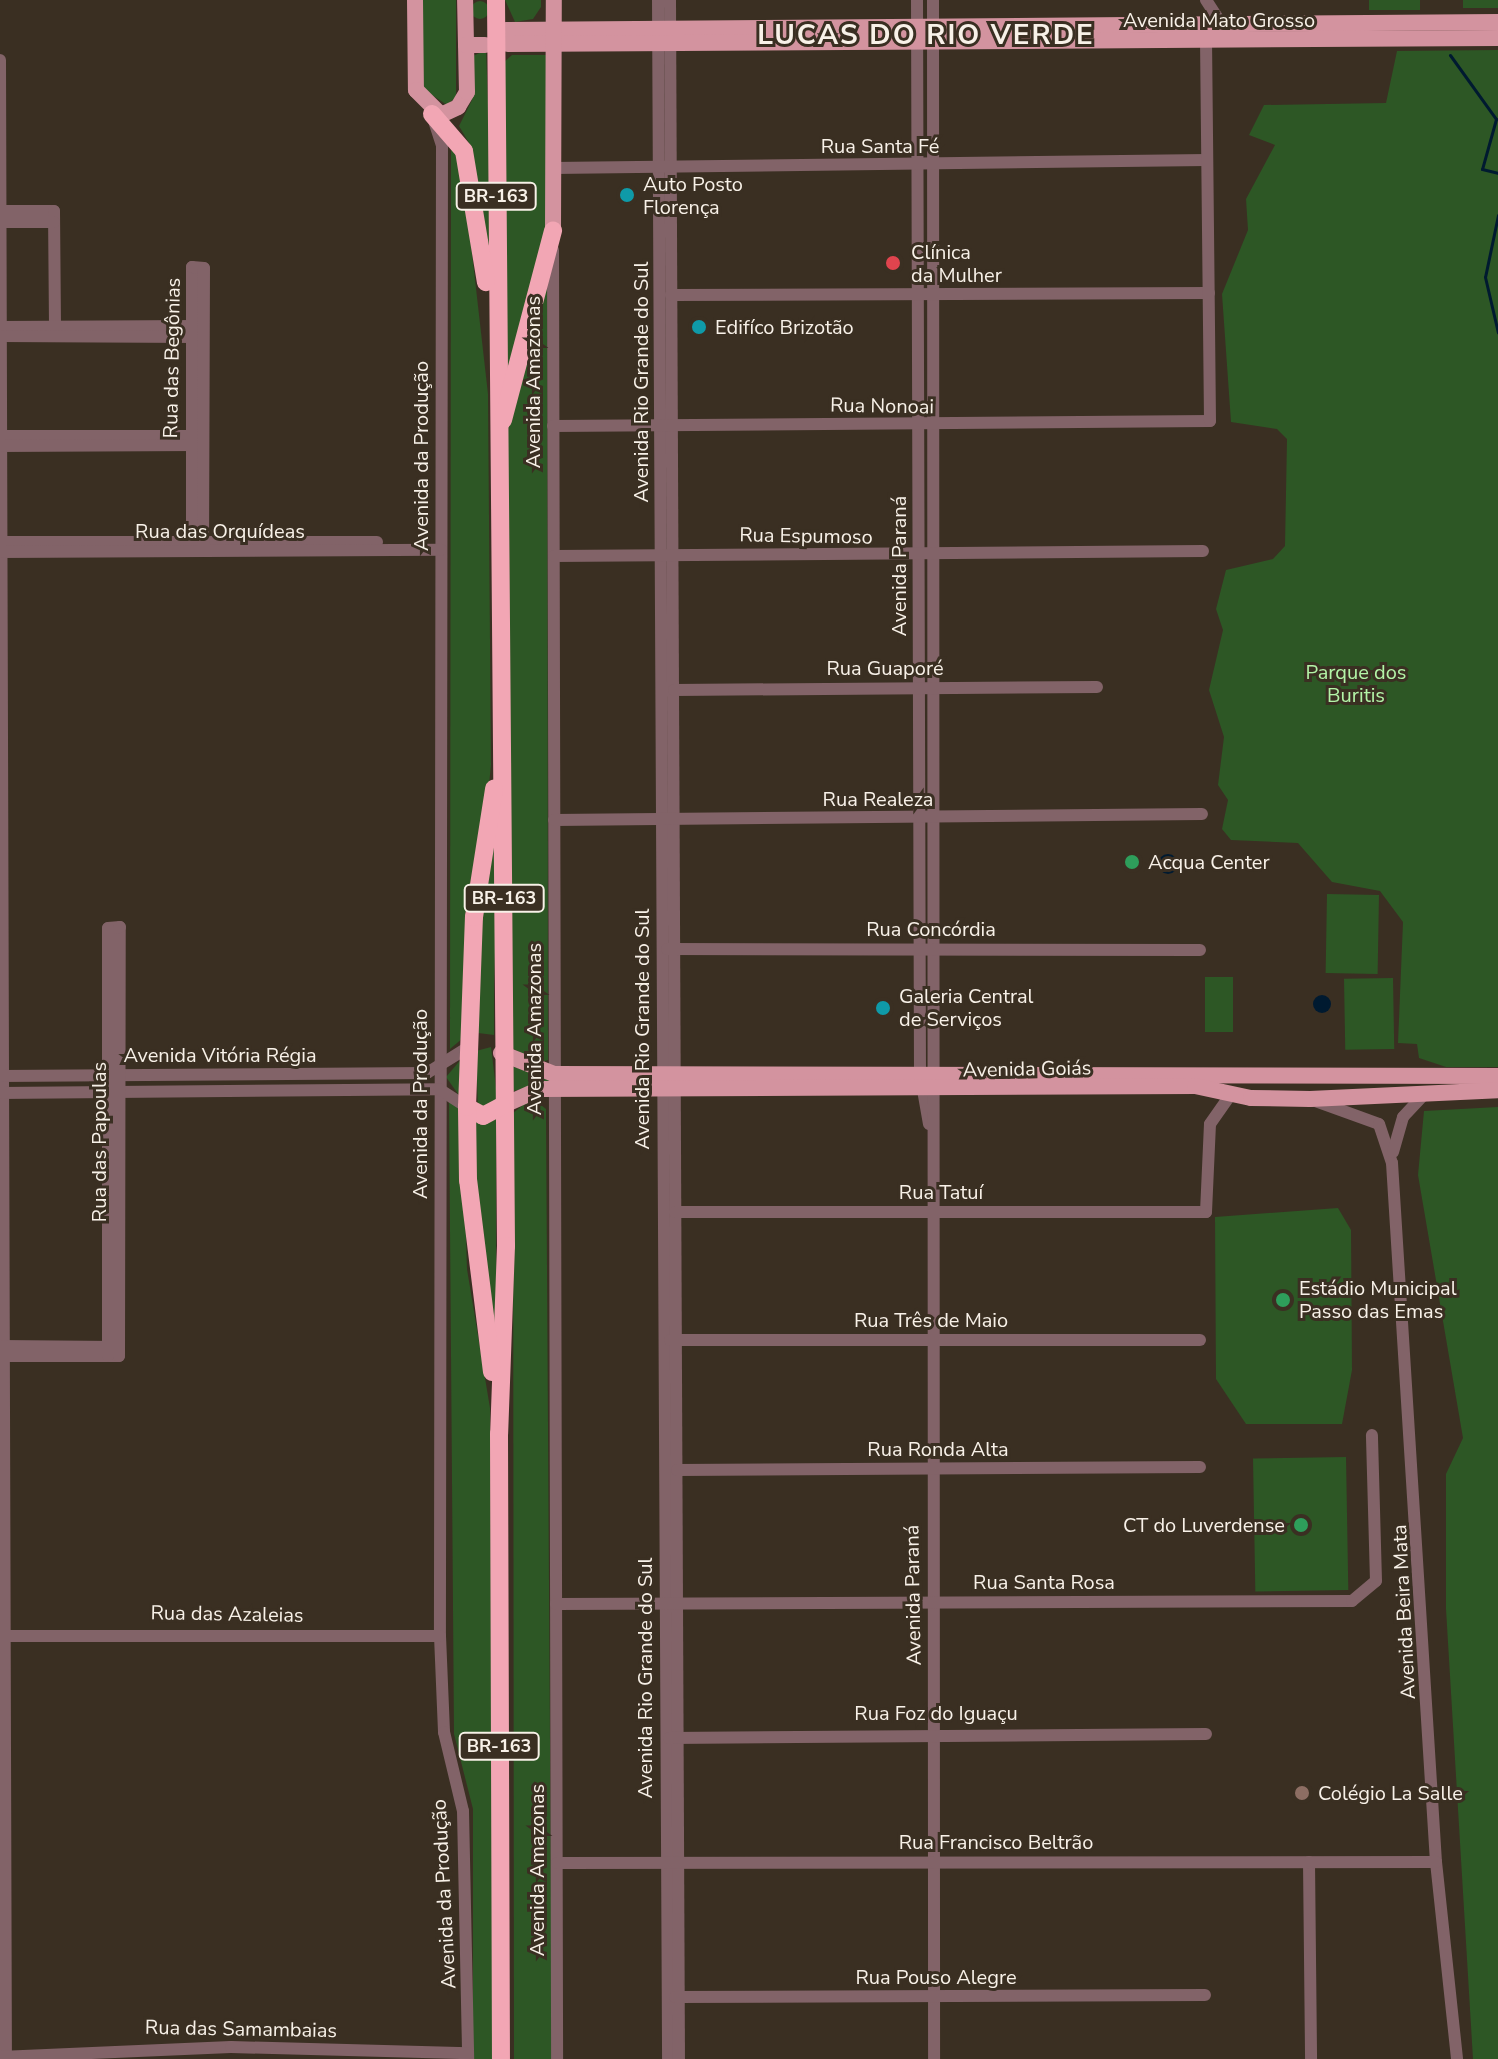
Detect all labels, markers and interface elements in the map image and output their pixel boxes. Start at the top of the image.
street label: Avenida Mato Grosso [1123,8,1315,32]
district label: LUCAS DO RIO VERDE [757,18,1095,52]
street label: Rua Santa Fé [821,134,939,158]
place label: Auto Posto Florença [643,172,743,219]
road number: BR-163 [454,182,538,210]
marker: Auto Posto Florença [618,186,636,204]
place label: Clínica da Mulher [911,240,1002,287]
marker: Clínica da Mulher [882,252,904,274]
street label: Avenida Rio Grande do Sul [629,262,653,502]
street label: Rua das Begônias [159,278,185,438]
street label: Avenida Amazonas [521,296,545,468]
place label: Edifíco Brizotão [715,315,854,339]
marker: Edifíco Brizotão [690,318,708,336]
street label: Avenida da Produção [409,361,433,551]
street label: Rua Nonoai [830,393,934,419]
street label: Avenida Paraná [887,496,911,636]
street label: Rua das Orquídeas [135,519,305,543]
street label: Rua Espumoso [739,523,873,549]
street label: Rua Guaporé [826,656,944,680]
park label: Parque dos Buritis [1306,660,1406,707]
street label: Rua Realeza [823,787,933,811]
place label: Acqua Center [1148,850,1270,874]
marker: Acqua Center [1123,853,1141,871]
road number: BR-163 [462,884,546,912]
street label: Avenida Rio Grande do Sul [630,909,654,1149]
street label: Rua Concórdia [866,917,996,941]
street label: Avenida Amazonas [522,943,546,1115]
place label: Galeria Central de Serviços [899,984,1033,1031]
marker: Galeria Central de Serviços [874,999,892,1017]
street label: Avenida da Produção [408,1009,432,1199]
street label: Avenida Vitória Régia [124,1043,316,1067]
street label: Avenida Goiás [962,1056,1092,1082]
street label: Rua das Papoulas [87,1062,111,1222]
street label: Rua Tatuí [899,1180,983,1204]
place label: Estádio Municipal Passo das Emas [1299,1276,1457,1323]
marker: Estádio Municipal Passo das Emas [1274,1291,1292,1309]
street label: Rua Três de Maio [854,1308,1008,1332]
street label: Rua Ronda Alta [867,1437,1009,1461]
place label: CT do Luverdense [1123,1513,1285,1537]
marker: CT do Luverdense [1292,1516,1310,1534]
street label: Avenida Paraná [900,1524,926,1666]
street label: Avenida Beira Mata [1387,1524,1421,1700]
street label: Avenida Rio Grande do Sul [633,1558,657,1798]
street label: Rua Santa Rosa [973,1570,1115,1594]
street label: Rua das Azaleias [150,1601,304,1627]
street label: Rua Foz do Iguaçu [854,1701,1018,1725]
road number: BR-163 [457,1732,541,1760]
place label: Colégio La Salle [1318,1781,1463,1805]
street label: Avenida Amazonas [525,1784,549,1956]
marker: Colégio La Salle [1293,1784,1311,1802]
street label: Avenida da Produção [427,1798,461,1990]
street label: Rua Francisco Beltrão [899,1830,1093,1854]
street label: Rua Pouso Alegre [855,1965,1017,1989]
street label: Rua das Samambaias [145,2015,337,2043]

